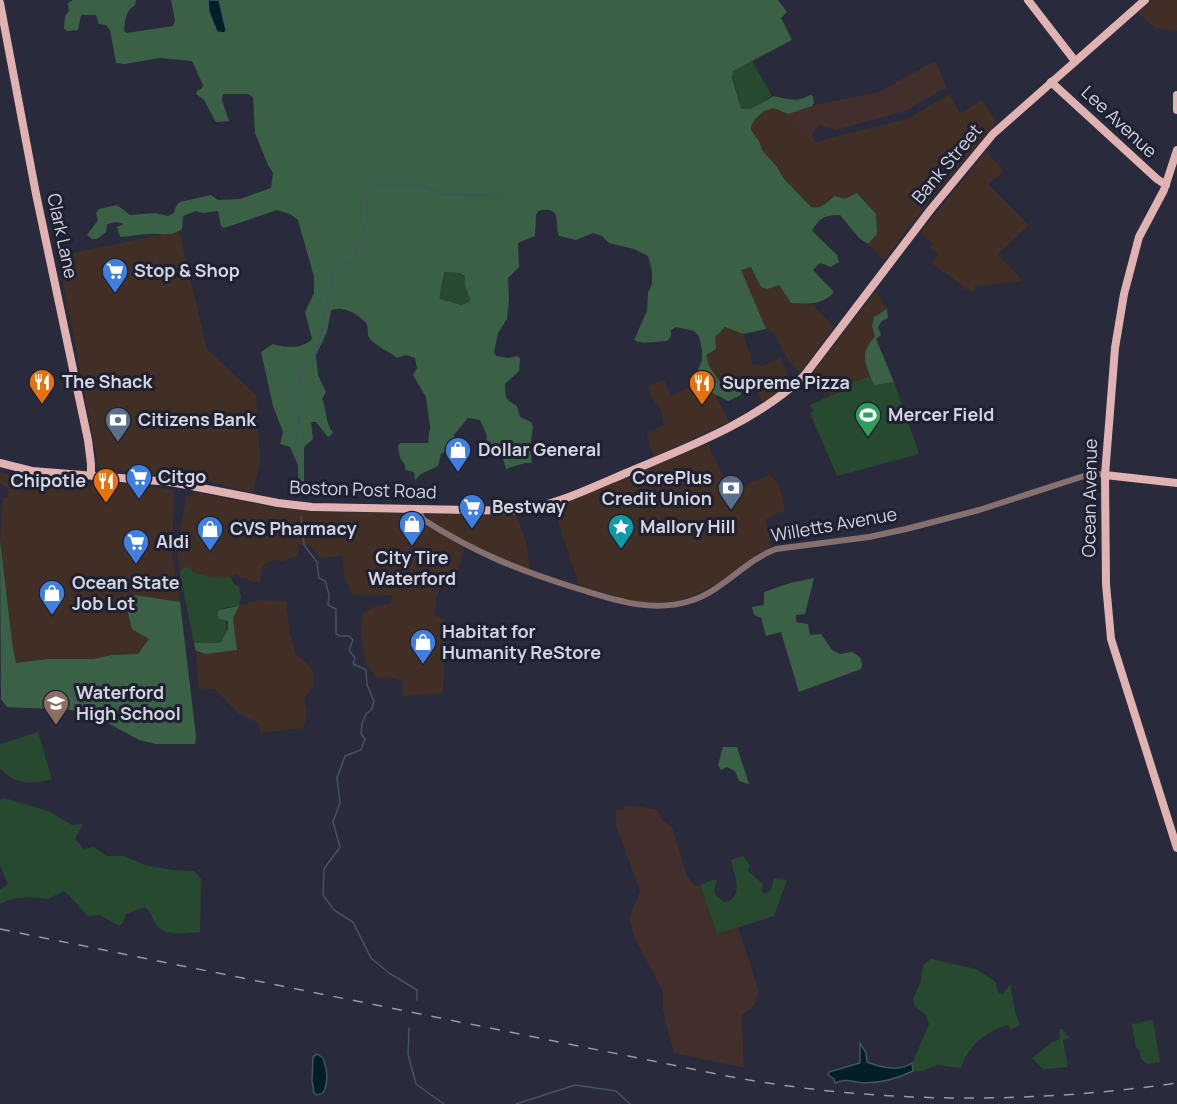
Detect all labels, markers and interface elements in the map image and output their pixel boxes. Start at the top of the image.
street label: Lee Avenue [1077,80,1163,163]
street label: Bank Street [906,118,987,208]
street label: Clark Lane [42,191,84,281]
supermarket icon: Stop & Shop [100,256,130,294]
place label: Stop & Shop [134,258,240,282]
restaurant icon: The Shack [27,367,57,405]
restaurant icon: Supreme Pizza [687,368,717,406]
place label: The Shack [62,369,153,393]
place label: Supreme Pizza [722,370,850,394]
sports icon: Mercer Field [853,400,883,438]
place label: Mercer Field [888,402,994,426]
bank icon: Citizens Bank [103,405,133,443]
place label: Citizens Bank [138,407,257,431]
shop icon: Dollar General [443,435,473,473]
place label: Dollar General [478,437,601,461]
street label: Ocean Avenue [1076,438,1102,558]
supermarket icon: Citgo [124,462,154,500]
place label: Citgo [158,464,206,488]
place label: CorePlus Credit Union [602,465,712,510]
restaurant icon: Chipotle [91,466,121,504]
place label: Chipotle [11,468,86,492]
bank icon: CorePlus Credit Union [716,473,746,511]
street label: Boston Post Road [289,474,437,504]
supermarket icon: Bestway [457,492,487,530]
place label: Bestway [492,494,566,518]
street label: Willetts Avenue [769,501,899,547]
shop icon: City Tire Waterford [397,509,427,547]
place icon: Mallory Hill [606,512,636,550]
shop icon: CVS Pharmacy [195,514,225,552]
place label: Mallory Hill [640,514,736,538]
place label: CVS Pharmacy [230,516,356,540]
supermarket icon: Aldi [121,527,151,565]
place label: Aldi [156,529,189,553]
place label: City Tire Waterford [368,545,456,590]
place label: Ocean State Job Lot [72,570,180,615]
shop icon: Ocean State Job Lot [37,578,67,616]
place label: Habitat for Humanity ReStore [442,619,601,664]
shop icon: Habitat for Humanity ReStore [408,627,438,665]
place label: Waterford High School [76,680,181,725]
school or university icon: Waterford High School [41,688,71,726]

